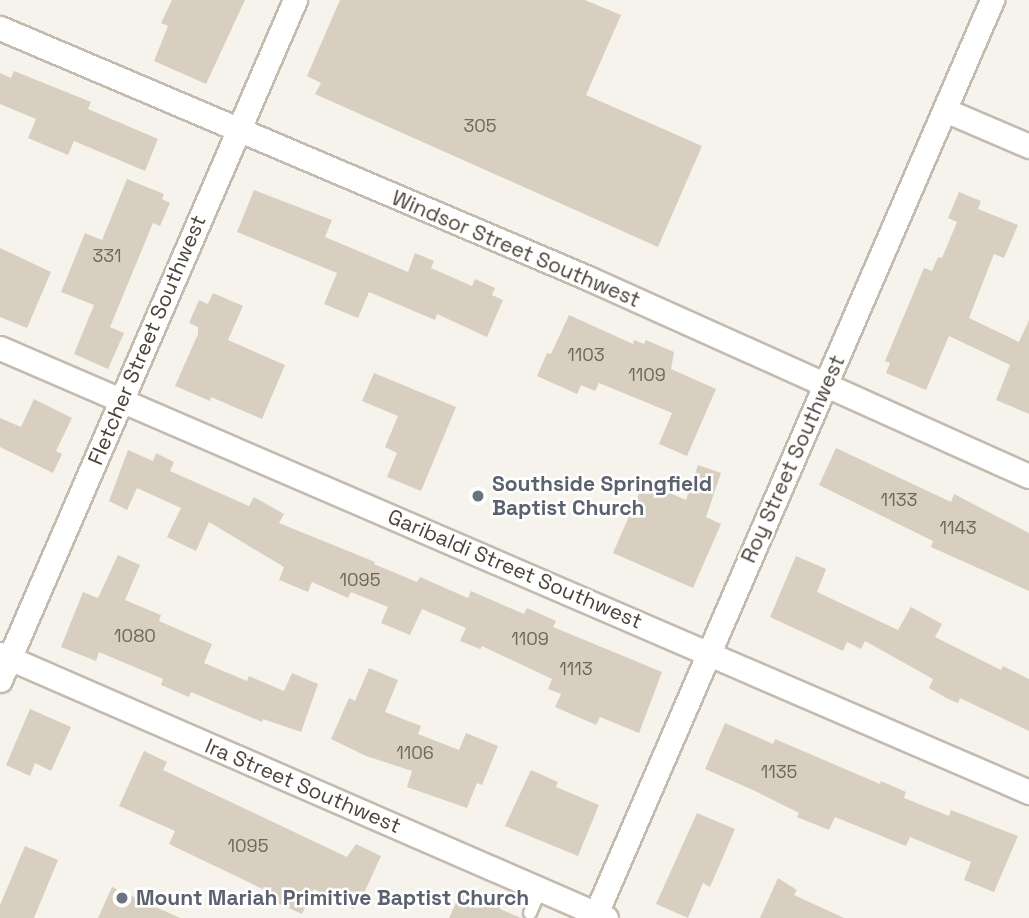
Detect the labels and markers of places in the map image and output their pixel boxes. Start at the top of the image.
place label: Southside Springfield Baptist Church [492,471,712,521]
marker: Southside Springfield Baptist Church [470,488,486,504]
place label: Mount Mariah Primitive Baptist Church [136,885,529,911]
marker: Mount Mariah Primitive Baptist Church [114,890,130,906]

